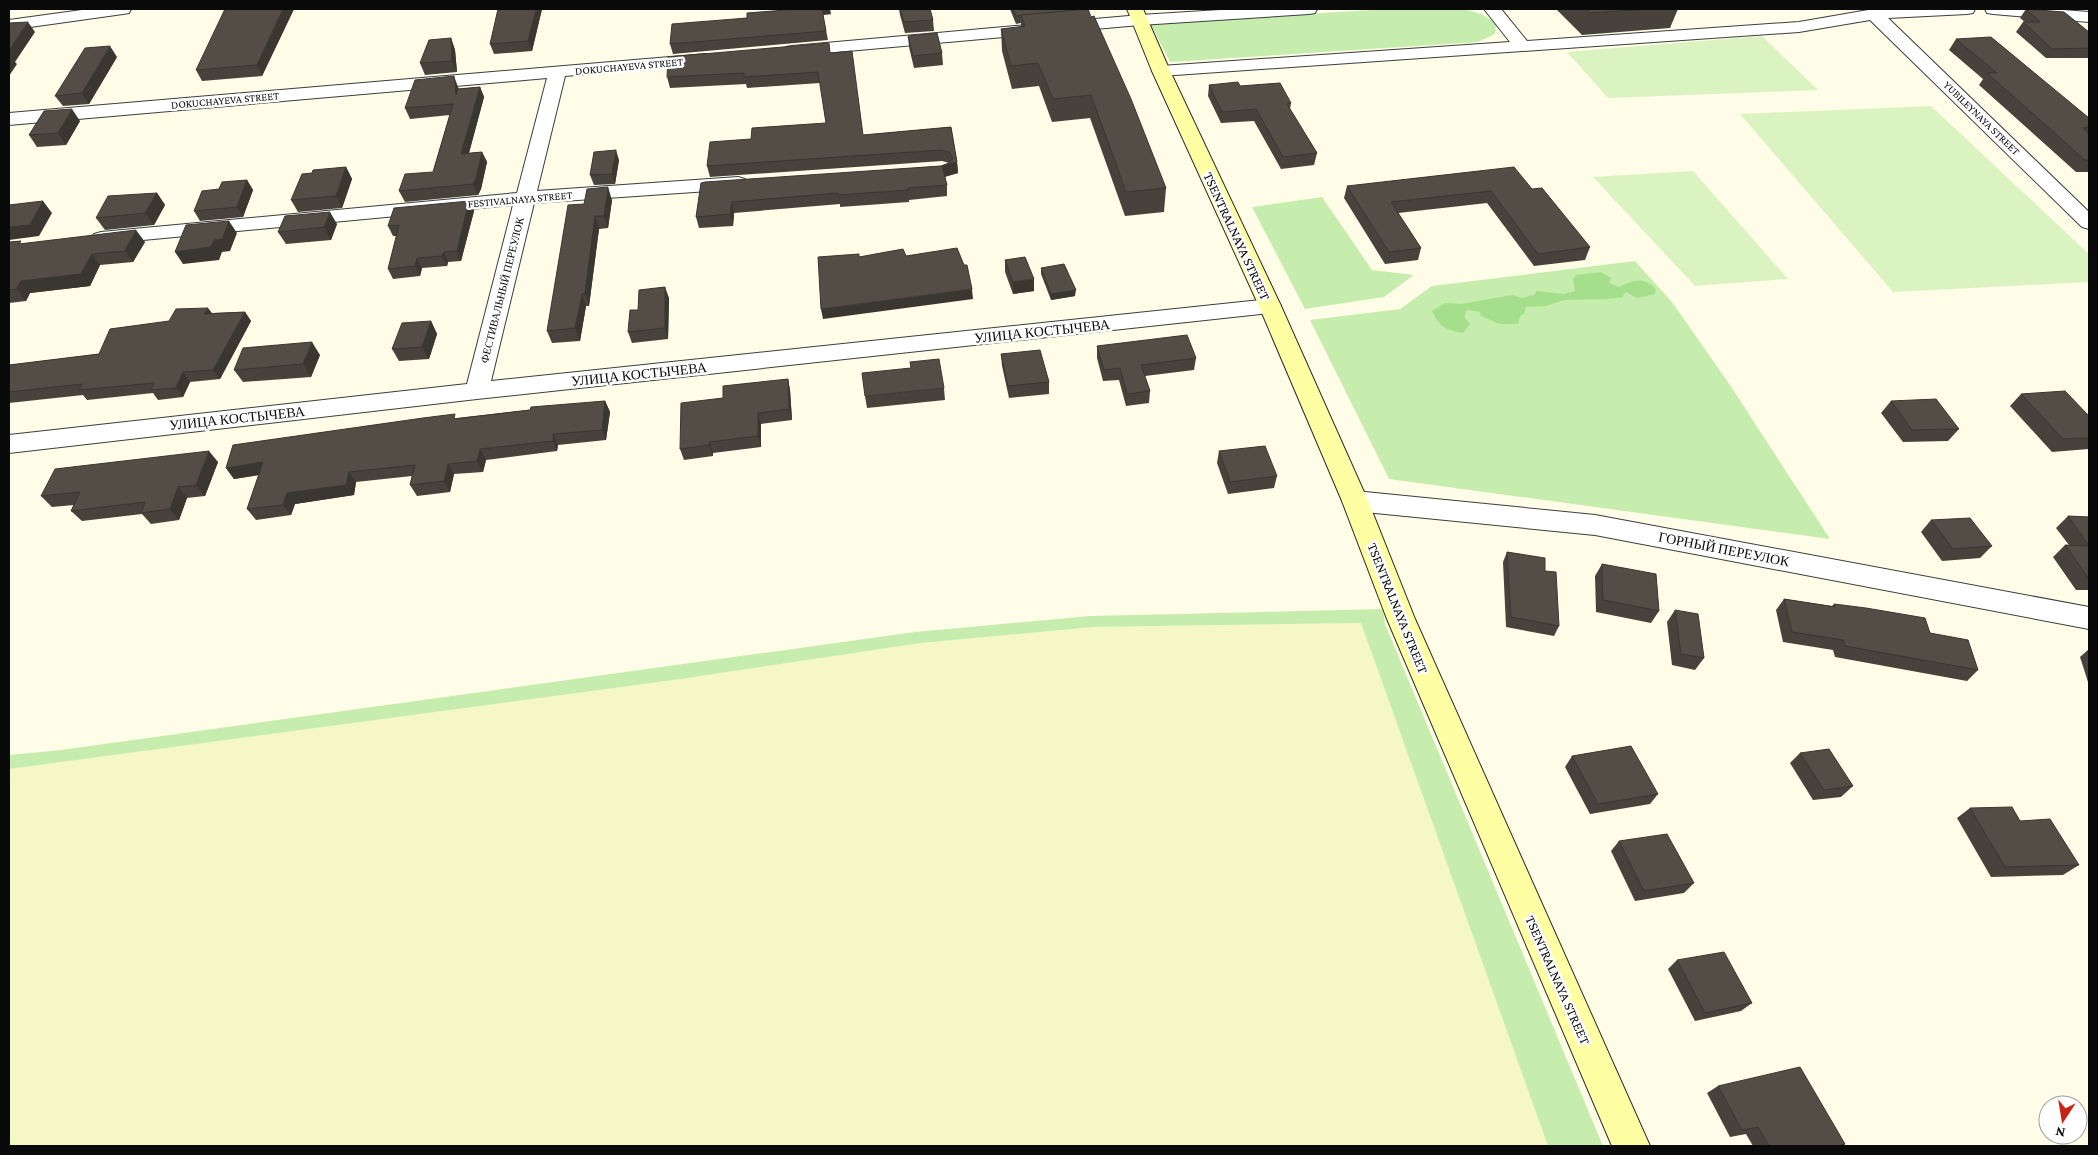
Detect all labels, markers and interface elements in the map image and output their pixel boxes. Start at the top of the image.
street label: DOKUCHAYEVA STREET [574,55,684,77]
street label: YUBILEYNAYA STREET [1941,79,2023,157]
street label: DOKUCHAYEVA STREET [170,89,280,111]
street label: TSENTRALNAYA STREET [1200,169,1274,303]
street label: FESTIVALNAYA STREET [467,188,573,210]
street label: ФЕСТИВАЛЬНЫЙ ПЕРЕУЛОК [478,215,526,364]
street label: УЛИЦА КОСТЫЧЕВА [973,316,1112,346]
street label: УЛИЦА КОСТЫЧЕВА [570,359,709,389]
street label: УЛИЦА КОСТЫЧЕВА [168,403,307,433]
street label: ГОРНЫЙ ПЕРЕУЛОК [1657,528,1791,570]
street label: TSENTRALNAYA STREET [1364,540,1432,676]
street label: TSENTRALNAYA STREET [1522,913,1594,1047]
north arrow [2038,1095,2088,1145]
text: N [2054,1124,2067,1142]

